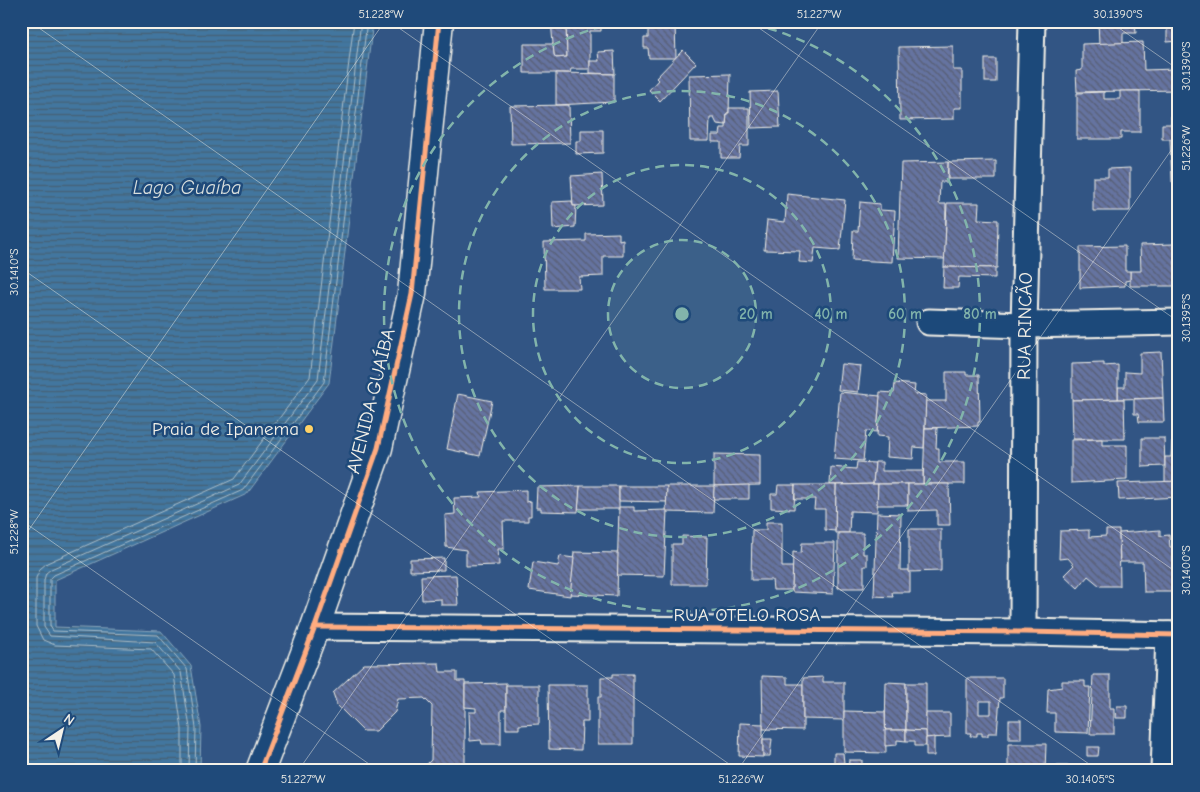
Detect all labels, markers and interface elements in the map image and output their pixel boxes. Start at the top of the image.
text: 51.228°W [358,7,404,21]
text: 51.227°W [797,7,842,21]
text: 30.1390°S [1093,7,1143,21]
text: 30.1390°S [1179,41,1193,91]
text: 51.226°W [1179,125,1193,171]
water label: Lago Guaíba [133,176,241,199]
text: 30.1410°S [7,248,21,296]
street label: RUA RINCÃO [1013,272,1037,380]
text: 30.1395°S [1179,293,1193,342]
centre of rings [673,305,691,323]
text: 20 m [739,305,773,323]
text: 40 m [815,305,848,323]
text: 60 m [888,305,922,323]
text: 80 m [963,305,997,323]
street label: AVENIDA GUAÍBA [342,326,400,476]
place label: Praia de Ipanema [152,418,299,440]
marker: Praia de Ipanema [303,423,315,435]
text: 51.228°W [7,509,21,555]
text: 30.1400°S [1179,545,1193,595]
street label: RUA OTELO ROSA [674,604,820,626]
north arrow [38,704,88,754]
text: N [61,710,78,729]
text: 51.227°W [281,772,326,786]
text: 51.226°W [718,772,764,786]
text: 30.1405°S [1065,772,1115,786]

